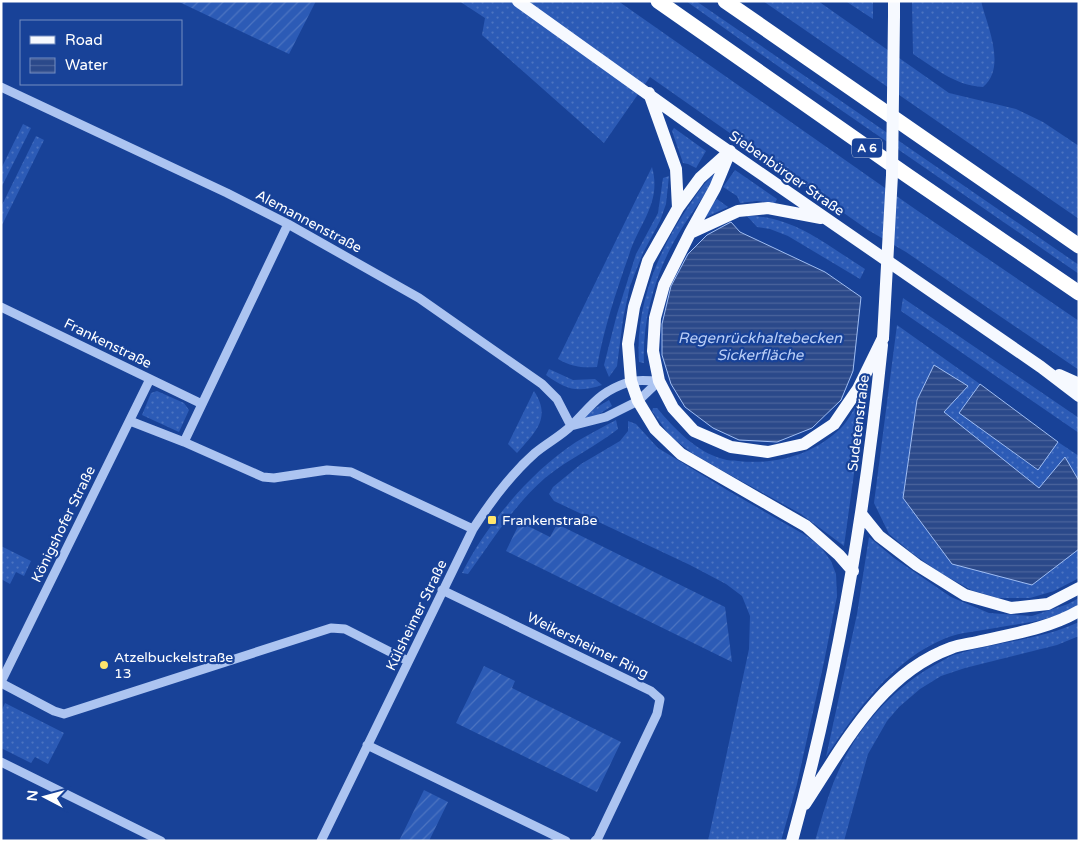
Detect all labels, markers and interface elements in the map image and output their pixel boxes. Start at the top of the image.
legend [20,20,182,85]
text: Road [65,31,103,49]
text: Water [65,56,108,74]
street label: Siebenbürger Straße [726,127,848,220]
road number: A 6 [852,138,882,158]
street label: Alemannenstraße [253,186,365,257]
street label: Frankenstraße [61,315,154,372]
water label: Regenrückhaltebecken Sickerfläche [678,329,843,364]
street label: Sudetenstraße [844,374,873,472]
street label: Königshofer Straße [28,463,99,585]
place label: Frankenstraße [502,512,598,529]
marker: Frankenstraße [486,514,498,526]
street label: Külsheimer Straße [382,557,451,673]
street label: Weikersheimer Ring [524,609,651,682]
place label: Atzelbuckelstraße 13 [114,649,233,682]
marker: Atzelbuckelstraße 13 [98,659,110,671]
north arrow [20,772,70,822]
text: N [24,789,42,802]

